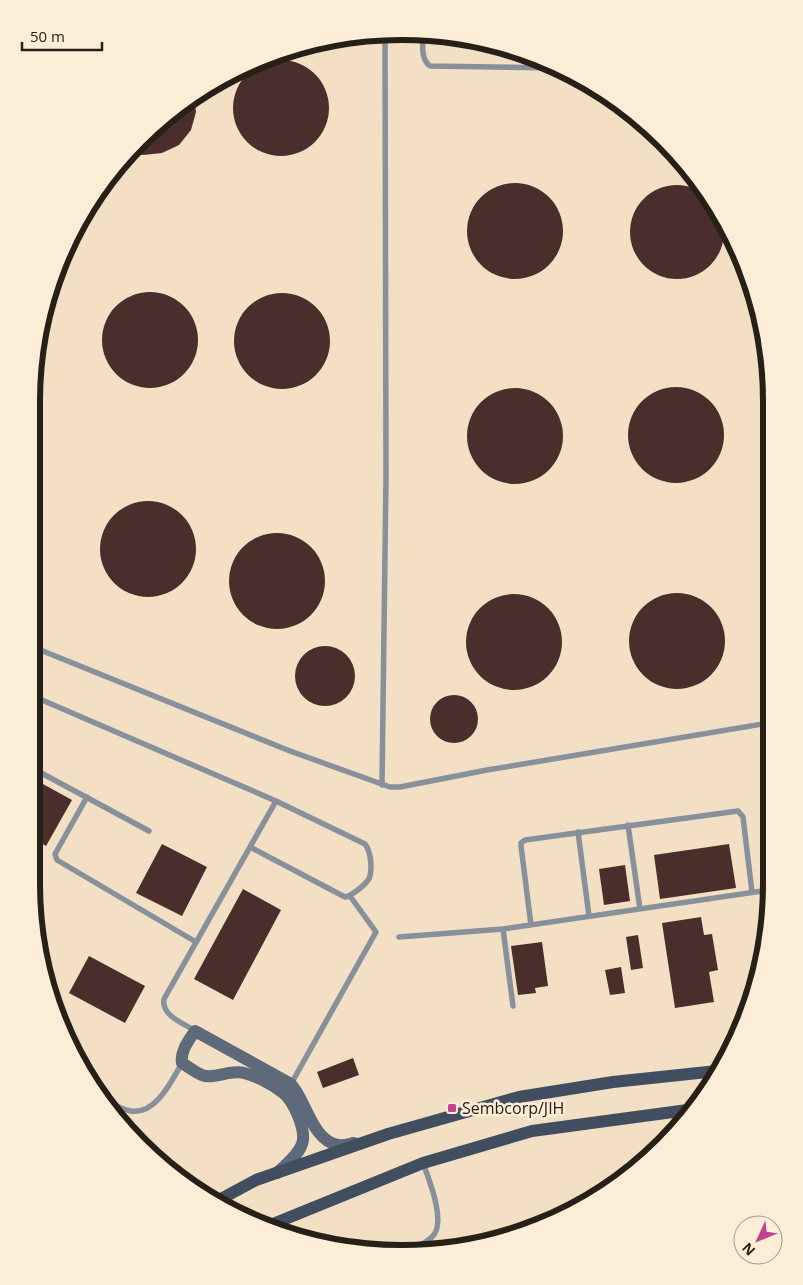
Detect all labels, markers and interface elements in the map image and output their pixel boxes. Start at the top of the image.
scale bar [22,20,102,52]
text: 50 m [30,26,65,46]
place label: Sembcorp/JIH [462,1097,564,1119]
marker: Sembcorp/JIH [446,1102,458,1114]
north arrow [733,1215,783,1265]
text: N [737,1239,759,1260]

